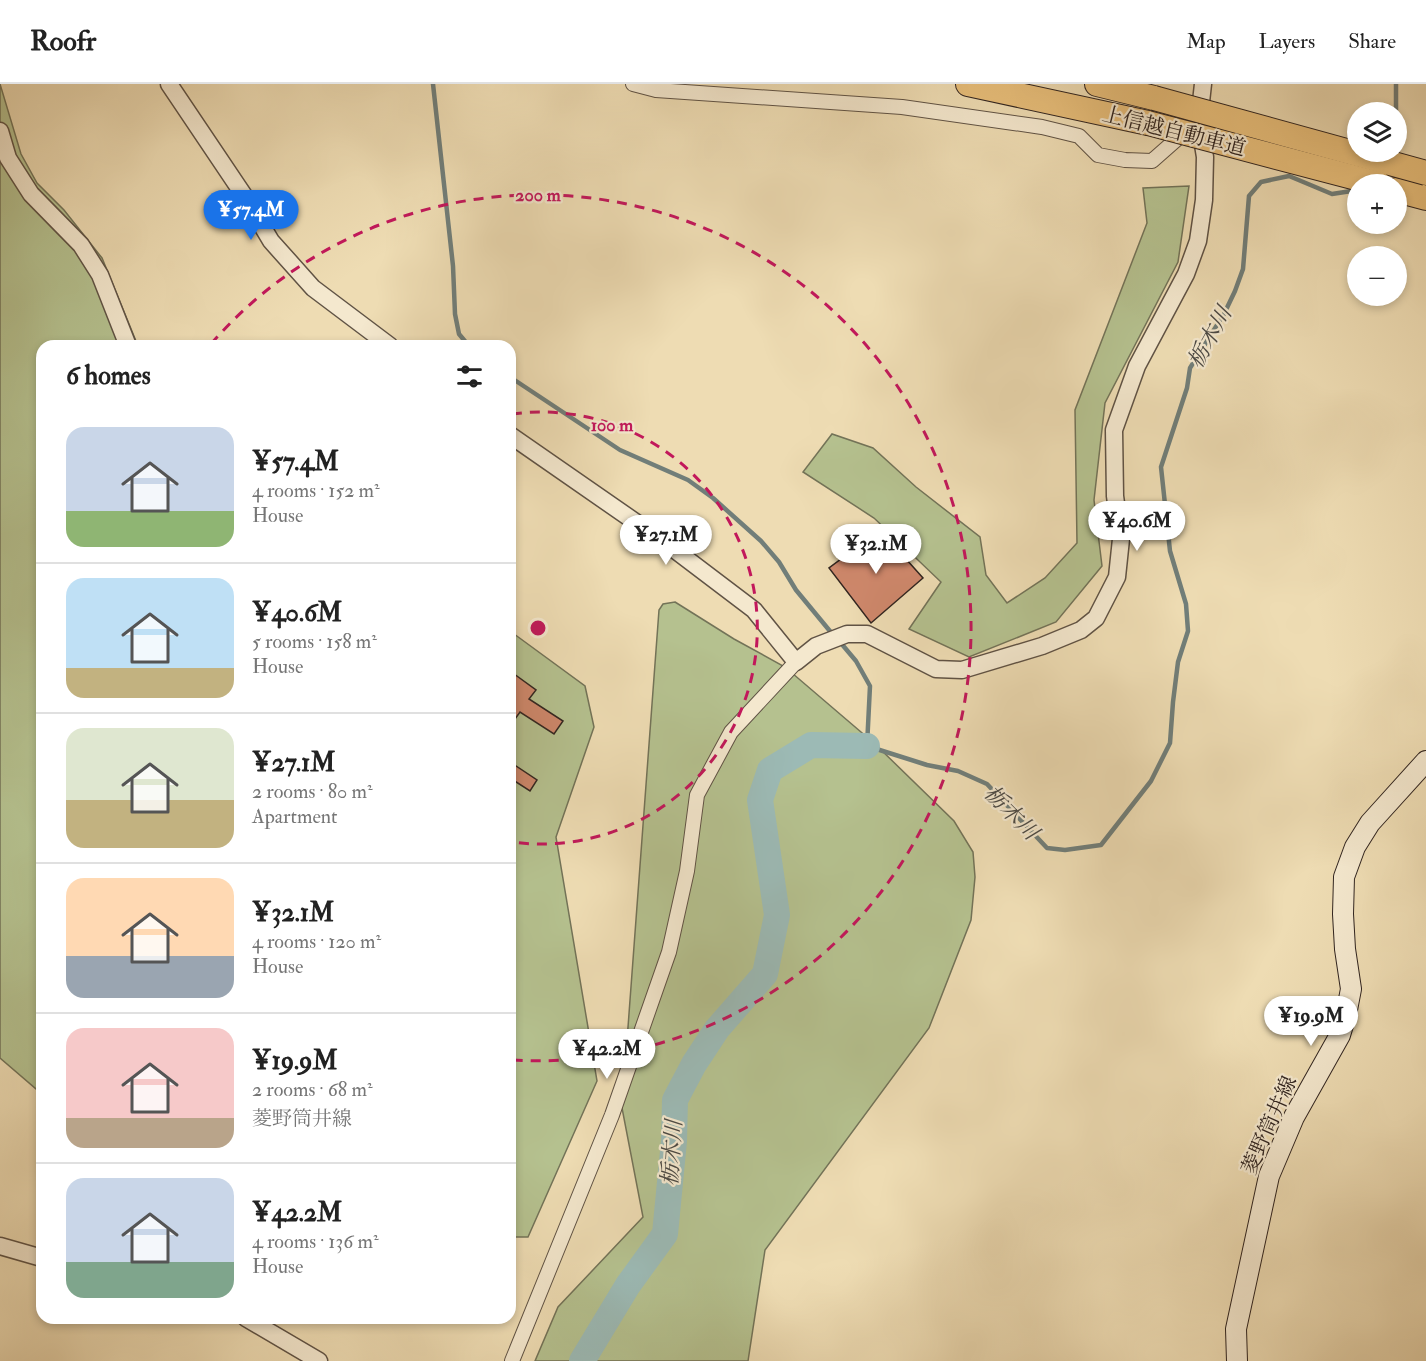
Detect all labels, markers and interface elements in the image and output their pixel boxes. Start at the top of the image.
text: Roofr [30,24,96,59]
text: Map [1186,28,1226,55]
text: Layers [1259,28,1315,55]
text: Share [1348,28,1396,55]
street label: 上信越自動車道 [1099,101,1248,162]
map controls [1347,102,1407,306]
button: layers [1347,102,1407,162]
button: + [1347,174,1407,234]
text: 200 m [515,184,562,207]
pin: ¥57.4M [202,190,300,241]
text: ¥57.4M [218,197,284,222]
button: − [1347,246,1407,306]
water label: 栃木川 [1182,300,1239,373]
text: 6 homes [66,360,151,392]
icon: filters [453,360,486,393]
text: 100 m [591,414,634,437]
text: ¥57.4M [252,446,339,478]
icon: home [114,451,186,523]
text: 4 rooms · 152 m² [252,478,380,503]
pin: ¥40.6M [1088,501,1186,552]
text: House [252,503,303,528]
text: ¥40.6M [1102,508,1172,533]
pin: ¥27.1M [617,515,715,566]
text: ¥27.1M [634,522,698,547]
pin: ¥32.1M [827,524,925,575]
text: ¥32.1M [844,531,908,556]
text: ¥40.6M [252,597,342,629]
icon: home [114,602,186,674]
centre of rings [528,618,548,638]
text: 5 rooms · 158 m² [252,629,377,654]
text: House [252,654,303,679]
text: ¥27.1M [252,747,336,779]
icon: home [114,752,186,824]
text: 2 rooms · 80 m² [252,779,373,804]
water label: 栃木川 [978,779,1046,847]
text: Apartment [252,804,337,829]
text: ¥32.1M [252,897,334,929]
icon: home [114,902,186,974]
text: 4 rooms · 120 m² [252,929,381,954]
text: House [252,954,303,979]
pin: ¥19.9M [1262,996,1360,1047]
text: ¥19.9M [1278,1003,1344,1028]
pin: ¥42.2M [558,1029,656,1080]
text: ¥42.2M [572,1036,642,1061]
text: ¥19.9M [252,1045,338,1077]
icon: home [114,1052,186,1124]
street label: 菱野筒井線 [1236,1072,1303,1179]
text: 2 rooms · 68 m² [252,1077,373,1102]
text: 菱野筒井線 [252,1106,352,1131]
water label: 栃木川 [656,1117,688,1187]
text: ¥42.2M [252,1197,342,1229]
icon: home [114,1202,186,1274]
text: 4 rooms · 136 m² [252,1229,379,1254]
text: House [252,1254,303,1279]

